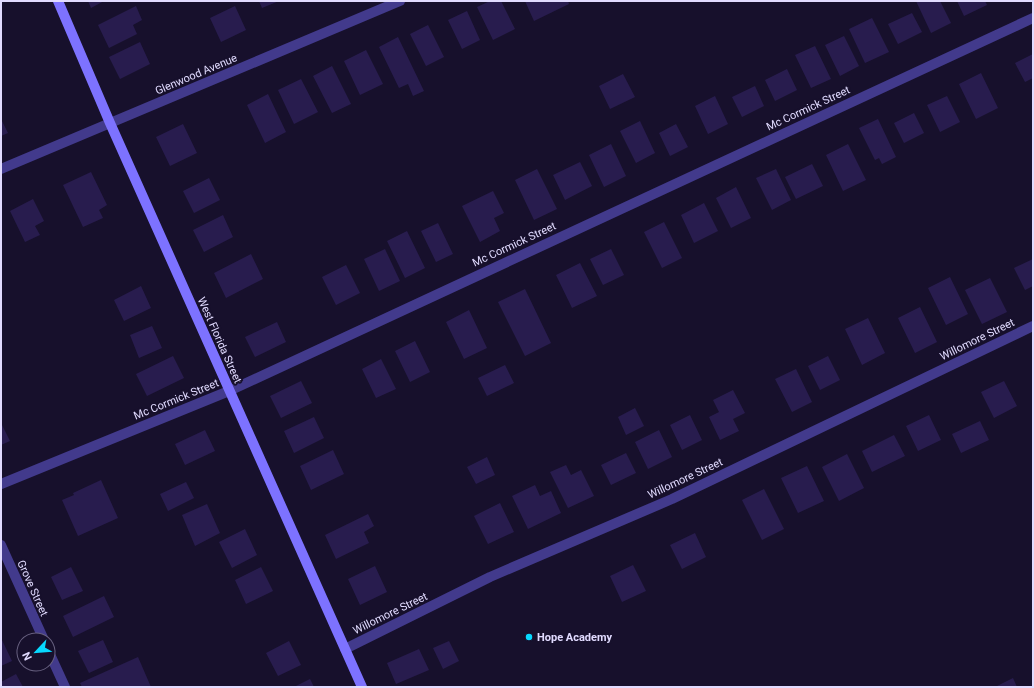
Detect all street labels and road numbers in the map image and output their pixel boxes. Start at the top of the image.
street label: Glenwood Avenue [153,51,239,98]
street label: Mc Cormick Street [764,83,852,134]
street label: Mc Cormick Street [470,219,558,270]
street label: West Florida Street [195,295,245,386]
street label: Willomore Street [938,316,1017,363]
street label: Mc Cormick Street [132,376,221,422]
street label: Willomore Street [646,455,725,501]
street label: Grove Street [14,558,51,619]
street label: Willomore Street [351,590,430,637]

